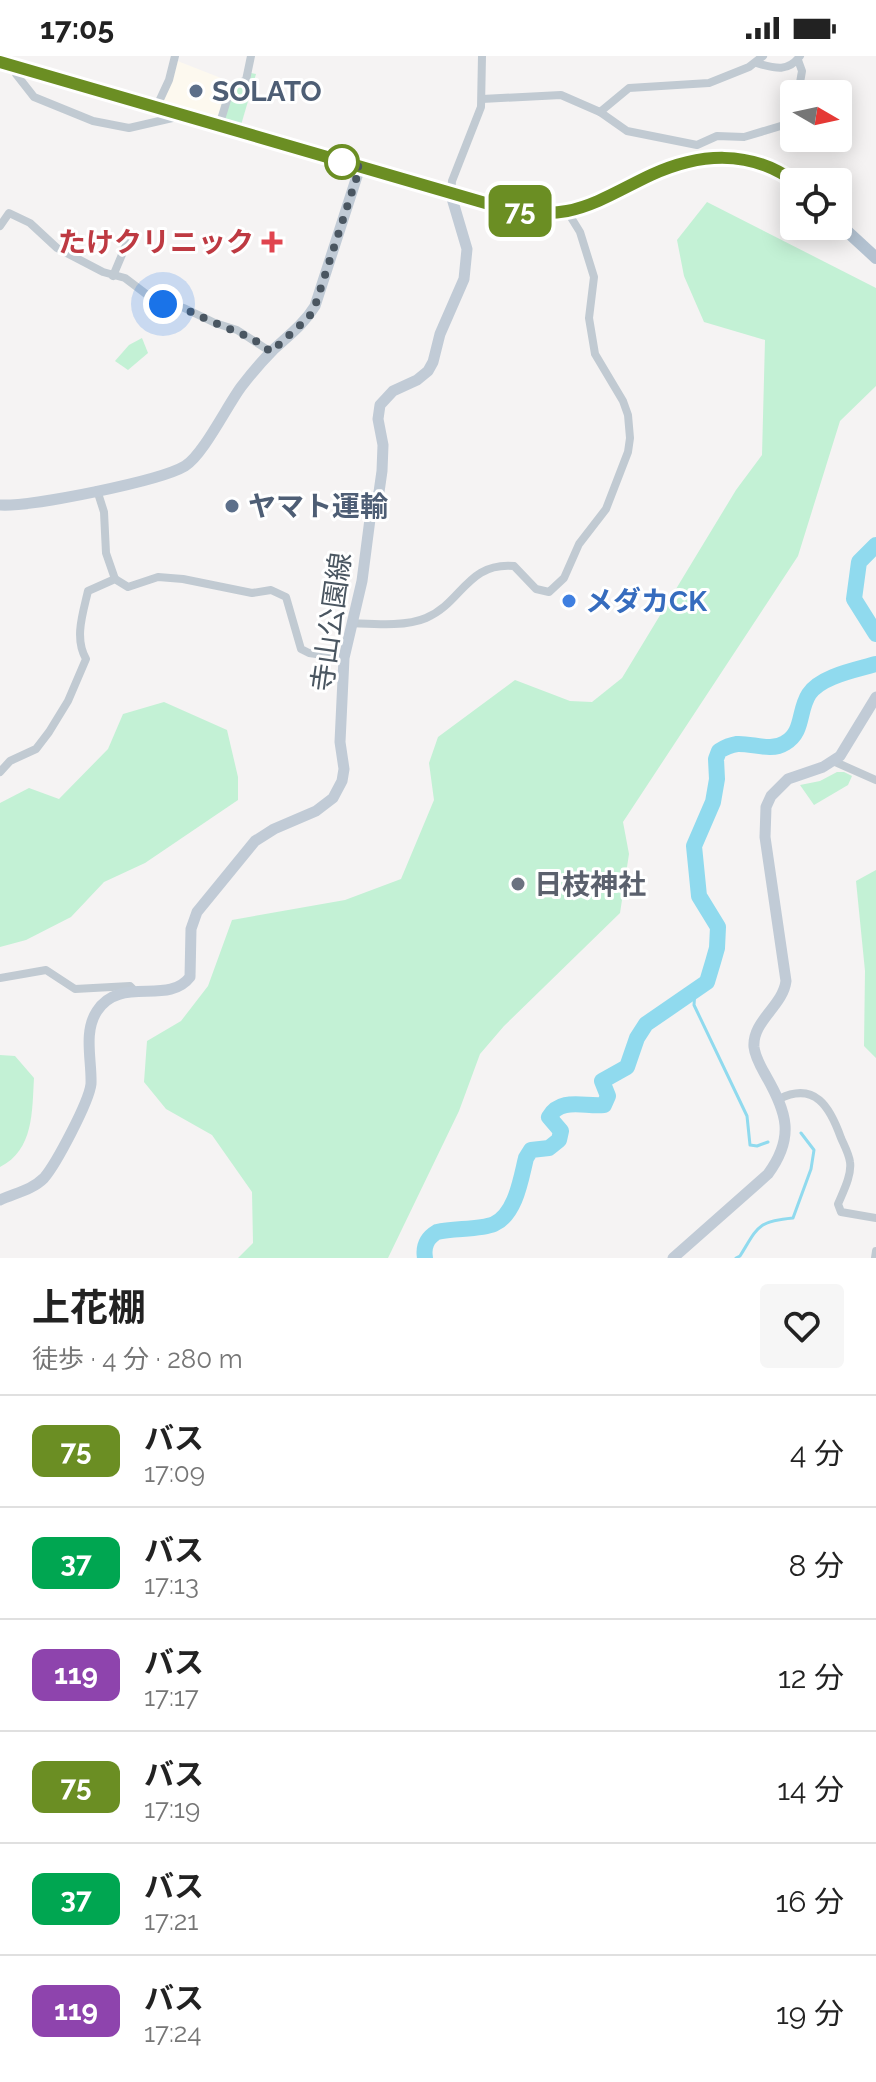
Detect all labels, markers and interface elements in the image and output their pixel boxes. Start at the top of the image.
text: 17:05 [40,11,114,46]
place label: SOLATO [212,75,322,108]
north arrow [780,80,852,152]
map controls [780,80,852,240]
marker: SOLATO [187,82,205,100]
unlabelled marker [325,145,359,179]
button: locate [780,168,852,240]
line badge: 75 [484,185,556,237]
text: 75 [505,194,535,227]
place label: たけクリニック [58,226,254,259]
marker: たけクリニック [261,231,283,253]
your location [143,284,183,324]
place label: ヤマト運輸 [248,490,388,523]
marker: ヤマト運輸 [223,497,241,515]
street label: 寺山公園線 [305,550,358,694]
place label: メダカCK [585,585,708,618]
marker: メダカCK [560,592,578,610]
place label: 日枝神社 [534,868,646,901]
marker: 日枝神社 [509,875,527,893]
button: heart [760,1284,844,1368]
text: 上花棚 [32,1285,146,1330]
text: 徒歩 · 4 分 · 280 m [32,1344,243,1374]
text: バス [144,1421,204,1456]
text: 75 [61,1434,91,1467]
text: 4 分 [790,1436,844,1471]
text: 17:09 [144,1458,205,1488]
text: バス [144,1533,204,1568]
text: 37 [60,1546,92,1579]
text: 8 分 [789,1548,844,1583]
text: 17:13 [144,1570,199,1600]
text: バス [144,1645,204,1680]
text: 119 [54,1658,98,1691]
text: 12 分 [778,1660,844,1695]
text: 17:17 [144,1682,199,1712]
text: バス [144,1757,204,1792]
text: 75 [61,1770,91,1803]
text: 14 分 [777,1772,844,1807]
text: 17:19 [144,1794,200,1824]
text: バス [144,1869,204,1904]
text: 37 [60,1882,92,1915]
text: 16 分 [775,1884,844,1919]
text: 17:21 [144,1906,198,1936]
text: バス [144,1981,204,2016]
text: 119 [54,1994,98,2027]
text: 19 分 [776,1996,844,2031]
text: 17:24 [144,2018,202,2048]

